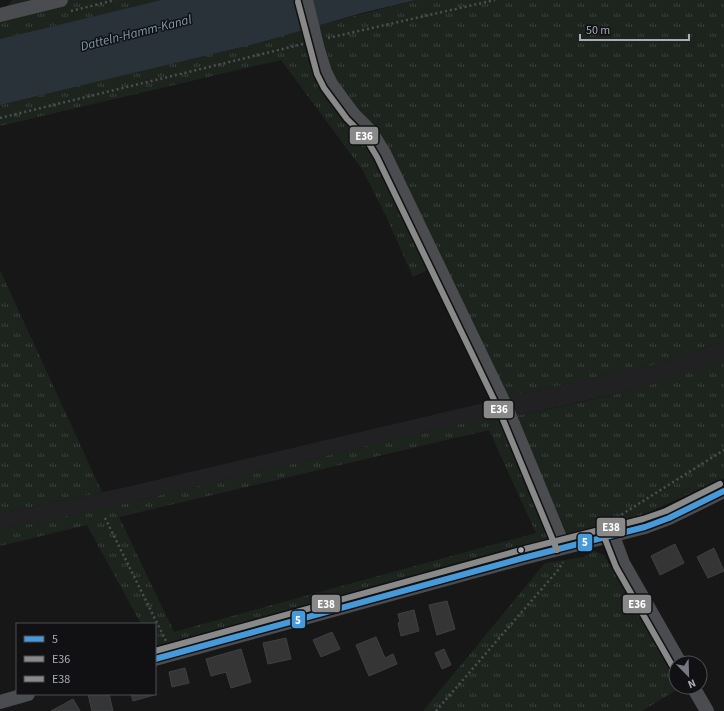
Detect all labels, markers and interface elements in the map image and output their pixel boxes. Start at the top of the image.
water label: Datteln-Hamm-Kanal [79,10,194,56]
scale bar [580,16,689,42]
text: 50 m [586,22,610,39]
line badge: E36 [349,126,379,145]
text: E36 [355,129,373,144]
line badge: E36 [483,400,514,419]
text: E36 [490,402,508,417]
line badge: E38 [596,517,626,537]
text: E38 [602,520,620,535]
line badge: 5 [577,533,593,552]
text: 5 [582,535,588,550]
unlabelled marker [516,545,526,555]
line badge: E38 [311,594,341,613]
line badge: E36 [622,594,652,614]
text: E38 [317,597,335,612]
text: E36 [628,597,646,612]
line badge: 5 [291,610,306,629]
text: 5 [295,613,301,628]
legend [16,623,156,695]
text: 5 [52,631,58,648]
text: E36 [52,651,70,668]
north arrow [668,655,708,695]
text: E38 [52,671,70,688]
text: N [685,675,698,692]

